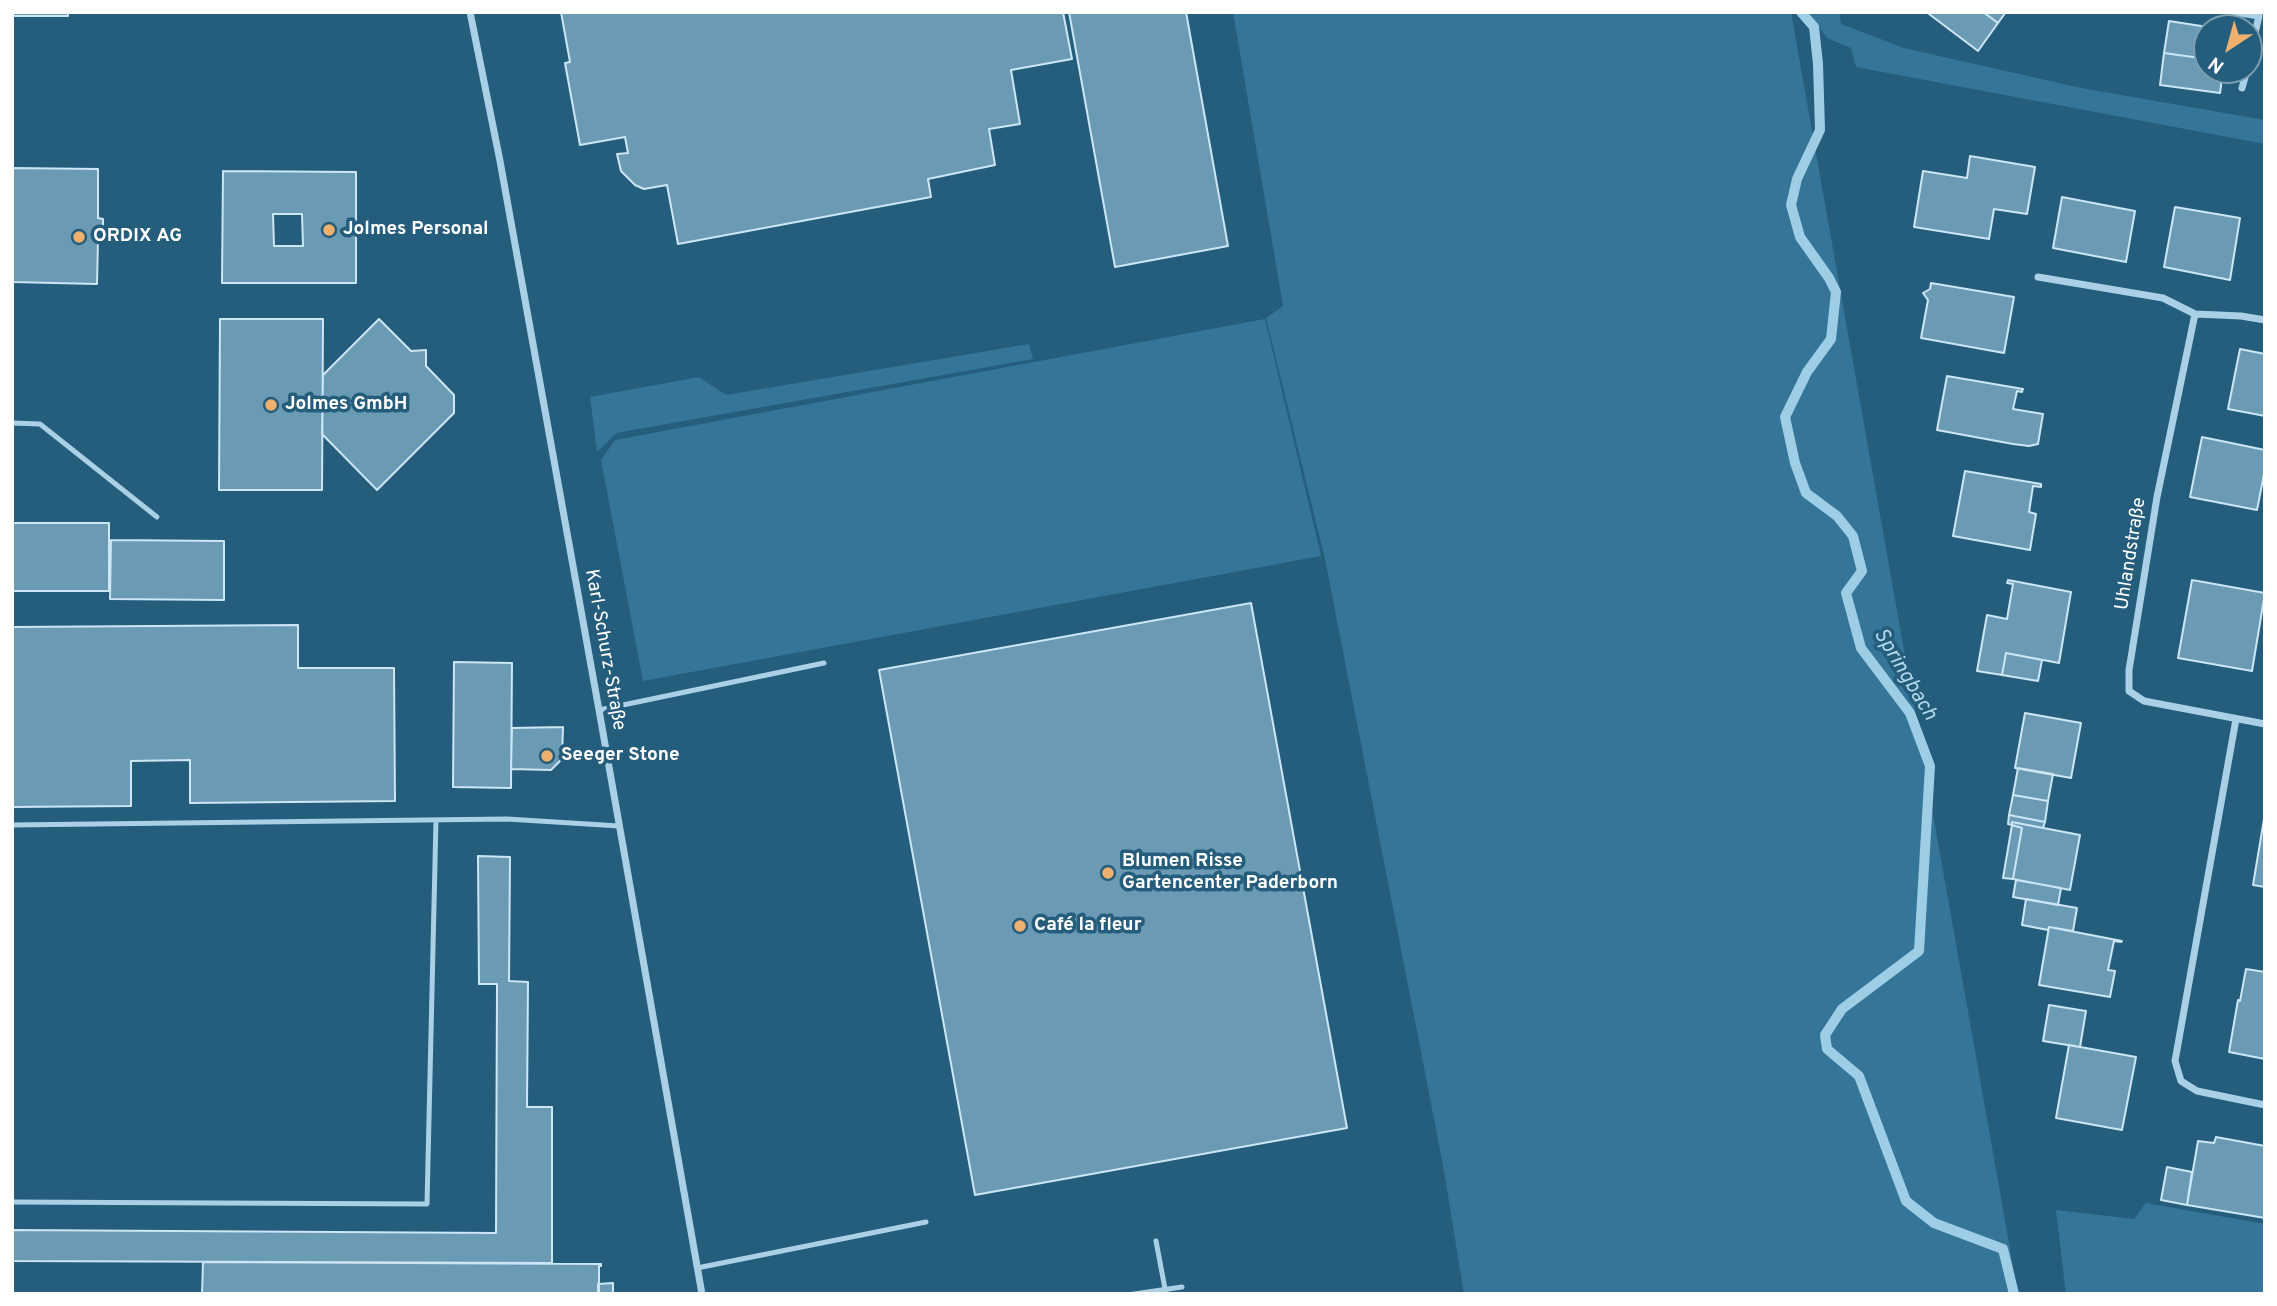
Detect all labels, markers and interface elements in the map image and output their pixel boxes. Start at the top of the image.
north arrow [2193,14,2263,84]
text: N [2204,51,2229,78]
place label: Jolmes Personal [343,219,489,241]
marker: Jolmes Personal [321,222,337,238]
place label: ORDIX AG [93,226,182,248]
marker: ORDIX AG [71,229,87,245]
place label: Jolmes GmbH [285,394,407,416]
marker: Jolmes GmbH [263,397,279,413]
street label: Uhlandstraße [2112,496,2152,612]
street label: Karl-Schurz-Straße [579,568,629,732]
water label: Springbach [1867,624,1941,726]
place label: Seeger Stone [561,745,680,767]
marker: Seeger Stone [539,748,555,764]
place label: Blumen Risse Gartencenter Paderborn [1122,851,1338,895]
marker: Blumen Risse Gartencenter Paderborn [1100,865,1116,881]
place label: Café la fleur [1034,915,1142,937]
marker: Café la fleur [1012,918,1028,934]

